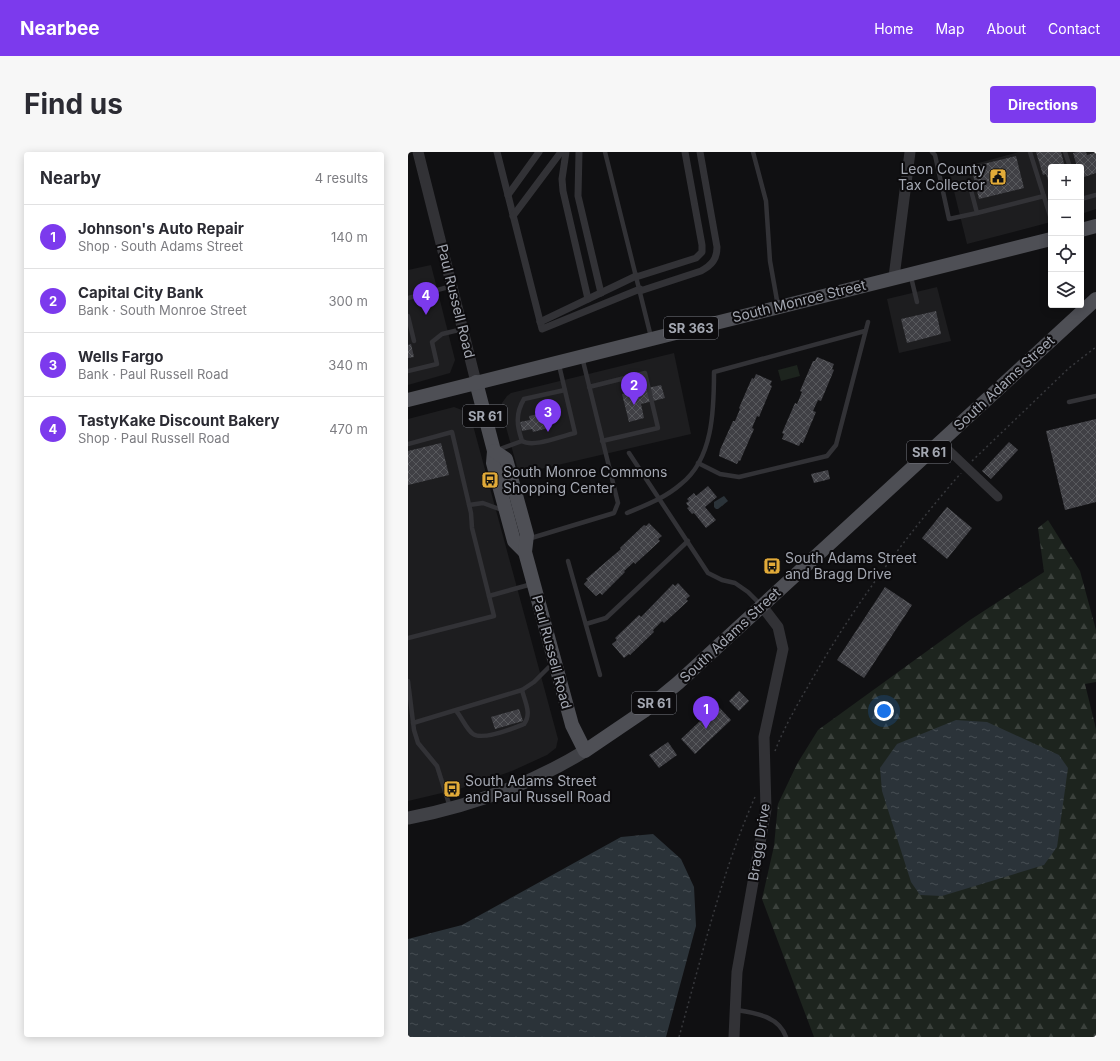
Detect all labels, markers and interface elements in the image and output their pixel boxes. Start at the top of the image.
text: Nearbee [20,17,100,40]
text: Home [874,20,913,37]
text: Map [935,20,965,37]
text: About [987,20,1026,37]
text: Contact [1048,20,1100,37]
button: Directions [990,86,1096,123]
text: Find us [24,87,123,121]
place label: Leon County Tax Collector [898,160,985,193]
map controls [1048,164,1084,308]
button: + [1048,164,1084,200]
public building icon: Leon County Tax Collector [988,167,1008,187]
text: Nearby [40,168,101,188]
text: 4 results [315,170,368,186]
button: − [1048,200,1084,236]
text: Johnson's Auto Repair [78,219,244,238]
text: 1 [50,229,56,245]
text: 140 m [331,229,368,245]
button: locate [1048,236,1084,272]
text: Shop · South Adams Street [78,238,243,254]
street label: Paul Russell Road [434,242,479,360]
button: layers [1048,272,1084,308]
street label: South Monroe Street [730,276,868,325]
pin: 4 [413,282,439,315]
text: Capital City Bank [78,283,203,302]
text: 2 [49,293,57,309]
text: 300 m [329,293,368,309]
text: Bank · South Monroe Street [78,302,247,318]
road number: SR 363 [664,317,718,339]
street label: South Adams Street [950,331,1058,434]
text: Wells Fargo [78,347,164,366]
text: 3 [49,357,57,373]
text: 340 m [328,357,368,373]
text: Bank · Paul Russell Road [78,366,228,382]
pin: 2 [621,372,647,405]
pin: 3 [535,399,561,432]
road number: SR 61 [463,405,507,427]
text: TastyKake Discount Bakery [78,411,280,430]
text: 4 [49,421,57,437]
text: 470 m [329,421,368,437]
text: Shop · Paul Russell Road [78,430,230,446]
road number: SR 61 [907,441,951,463]
place label: South Monroe Commons Shopping Center [503,463,668,496]
bus stop icon: South Monroe Commons Shopping Center [480,470,500,490]
place label: South Adams Street and Bragg Drive [785,549,917,582]
bus stop icon: South Adams Street and Bragg Drive [762,556,782,576]
street label: South Adams Street [676,583,784,686]
street label: Paul Russell Road [529,593,576,711]
road number: SR 61 [632,692,676,714]
pin: 1 [693,696,719,729]
your location [874,701,894,721]
place label: South Adams Street and Paul Russell Road [465,772,611,805]
bus stop icon: South Adams Street and Paul Russell Road [442,779,462,799]
street label: Bragg Drive [744,802,773,882]

